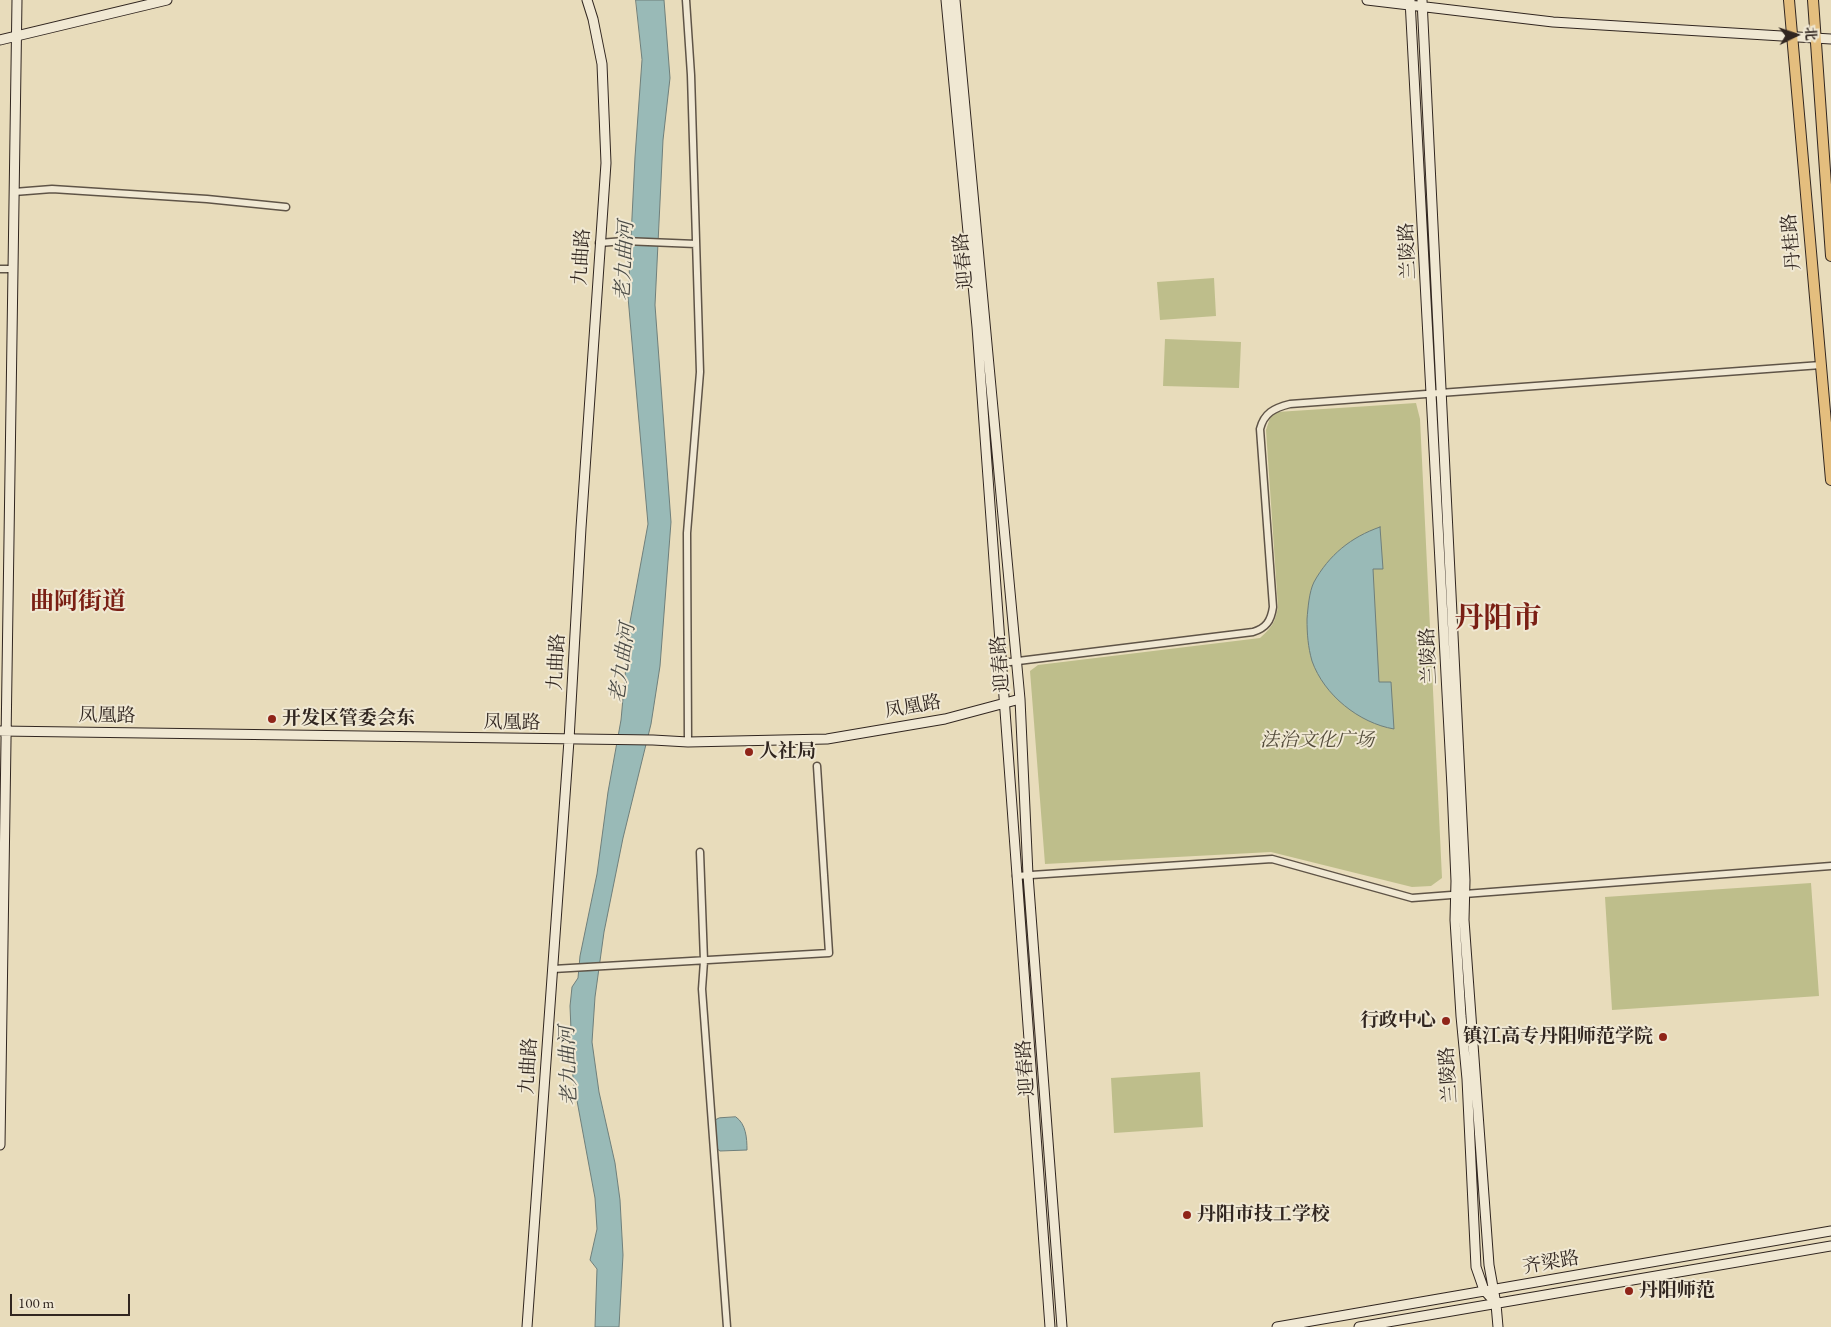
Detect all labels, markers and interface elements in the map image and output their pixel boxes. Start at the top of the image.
north arrow [1771,10,1821,60]
text: 北 [1801,26,1820,42]
street label: 丹桂路 [1778,213,1806,271]
water label: 老九曲河 [611,220,639,302]
street label: 兰陵路 [1395,222,1421,280]
street label: 九曲路 [569,228,595,286]
street label: 迎春路 [950,231,978,291]
district label: 曲阿街道 [30,588,126,616]
district label: 丹阳市 [1455,602,1541,636]
water label: 老九曲河 [606,622,640,704]
street label: 兰陵路 [1416,627,1442,685]
street label: 九曲路 [544,633,570,691]
street label: 迎春路 [987,635,1015,693]
street label: 凤凰路 [883,691,943,723]
street label: 凤凰路 [78,704,136,728]
place label: 开发区管委会东 [282,708,415,730]
street label: 凤凰路 [483,711,541,735]
marker: 开发区管委会东 [266,713,278,725]
park label: 法治文化广场 [1260,730,1374,752]
place label: 人社局 [759,741,816,763]
marker: 人社局 [743,746,755,758]
place label: 行政中心 [1360,1010,1436,1032]
marker: 行政中心 [1440,1015,1452,1027]
water label: 老九曲河 [556,1026,582,1106]
place label: 镇江高专丹阳师范学院 [1463,1026,1653,1048]
marker: 镇江高专丹阳师范学院 [1657,1031,1669,1043]
street label: 九曲路 [516,1037,542,1095]
street label: 迎春路 [1013,1039,1039,1097]
street label: 兰陵路 [1436,1046,1462,1104]
place label: 丹阳市技工学校 [1197,1204,1330,1226]
marker: 丹阳市技工学校 [1181,1209,1193,1221]
street label: 齐梁路 [1521,1247,1581,1279]
place label: 丹阳师范 [1639,1280,1715,1302]
scale bar [12,1284,132,1316]
marker: 丹阳师范 [1623,1285,1635,1297]
text: 100 m [18,1293,54,1312]

